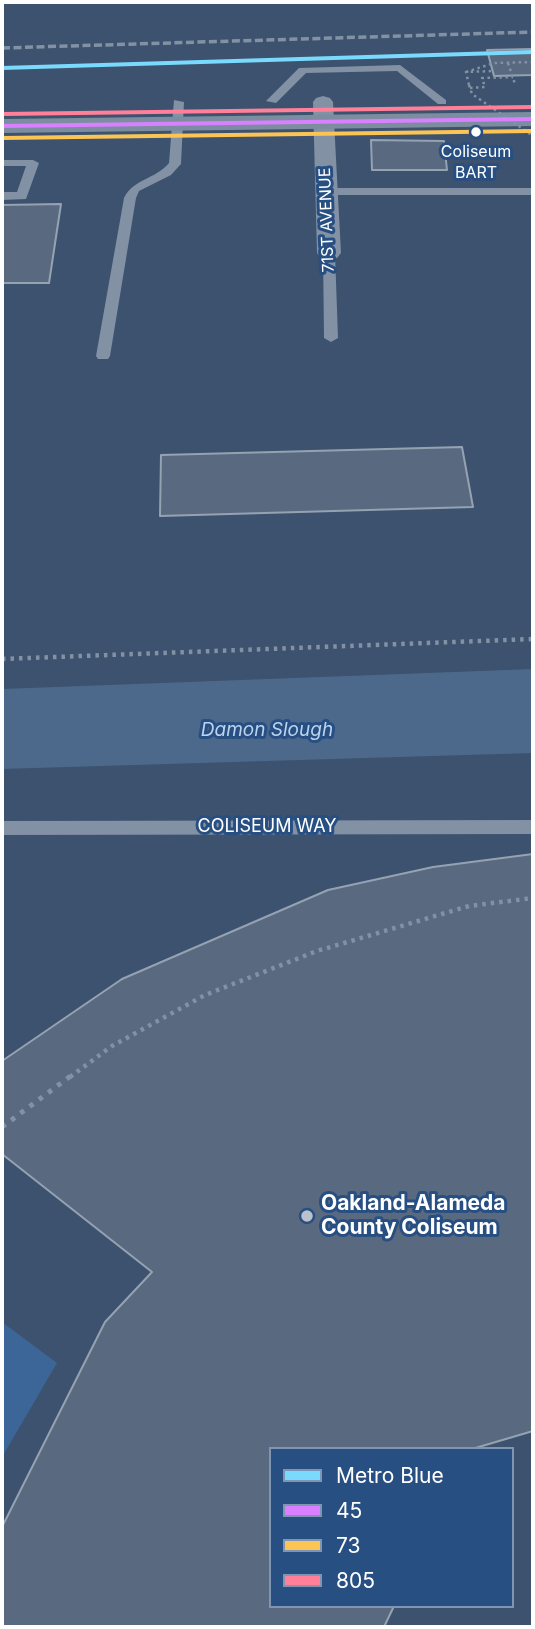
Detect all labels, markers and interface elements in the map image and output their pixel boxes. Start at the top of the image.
marker: Coliseum BART [469,125,483,139]
place label: Coliseum BART [441,142,511,180]
street label: 71ST AVENUE [316,167,338,273]
water label: Damon Slough [201,719,333,741]
street label: COLISEUM WAY [197,816,337,838]
place label: Oakland-Alameda County Coliseum [321,1191,506,1241]
marker: Oakland-Alameda County Coliseum [299,1208,315,1224]
legend [269,1447,514,1608]
text: Metro Blue [336,1463,444,1488]
text: 45 [336,1498,362,1523]
text: 73 [336,1533,361,1558]
text: 805 [336,1568,375,1593]

